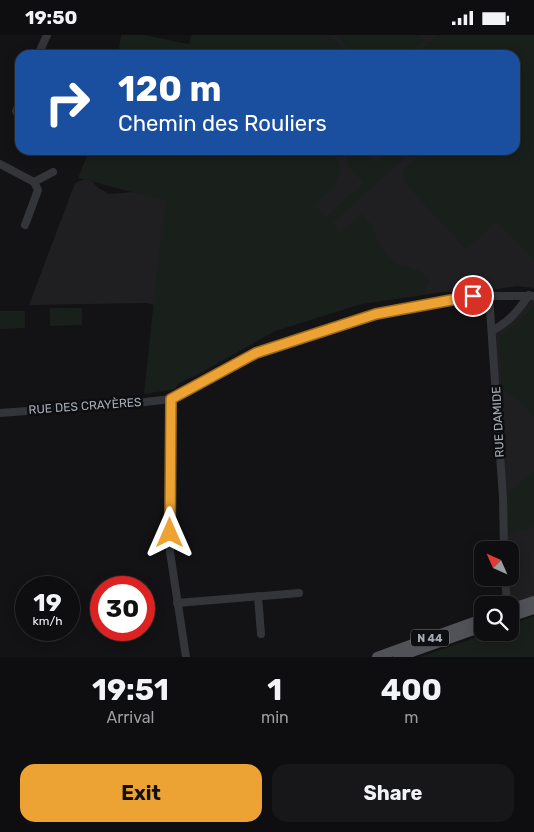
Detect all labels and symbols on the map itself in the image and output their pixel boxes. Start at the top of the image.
pin [452,275,494,317]
street label: RUE DAMIDE [489,386,507,458]
street label: RUE DES CRAYÈRES [28,395,142,417]
position arrow [143,506,195,558]
north arrow [474,541,519,586]
speed limit sign: 30 [90,576,155,641]
road number: N 44 [411,629,449,647]

